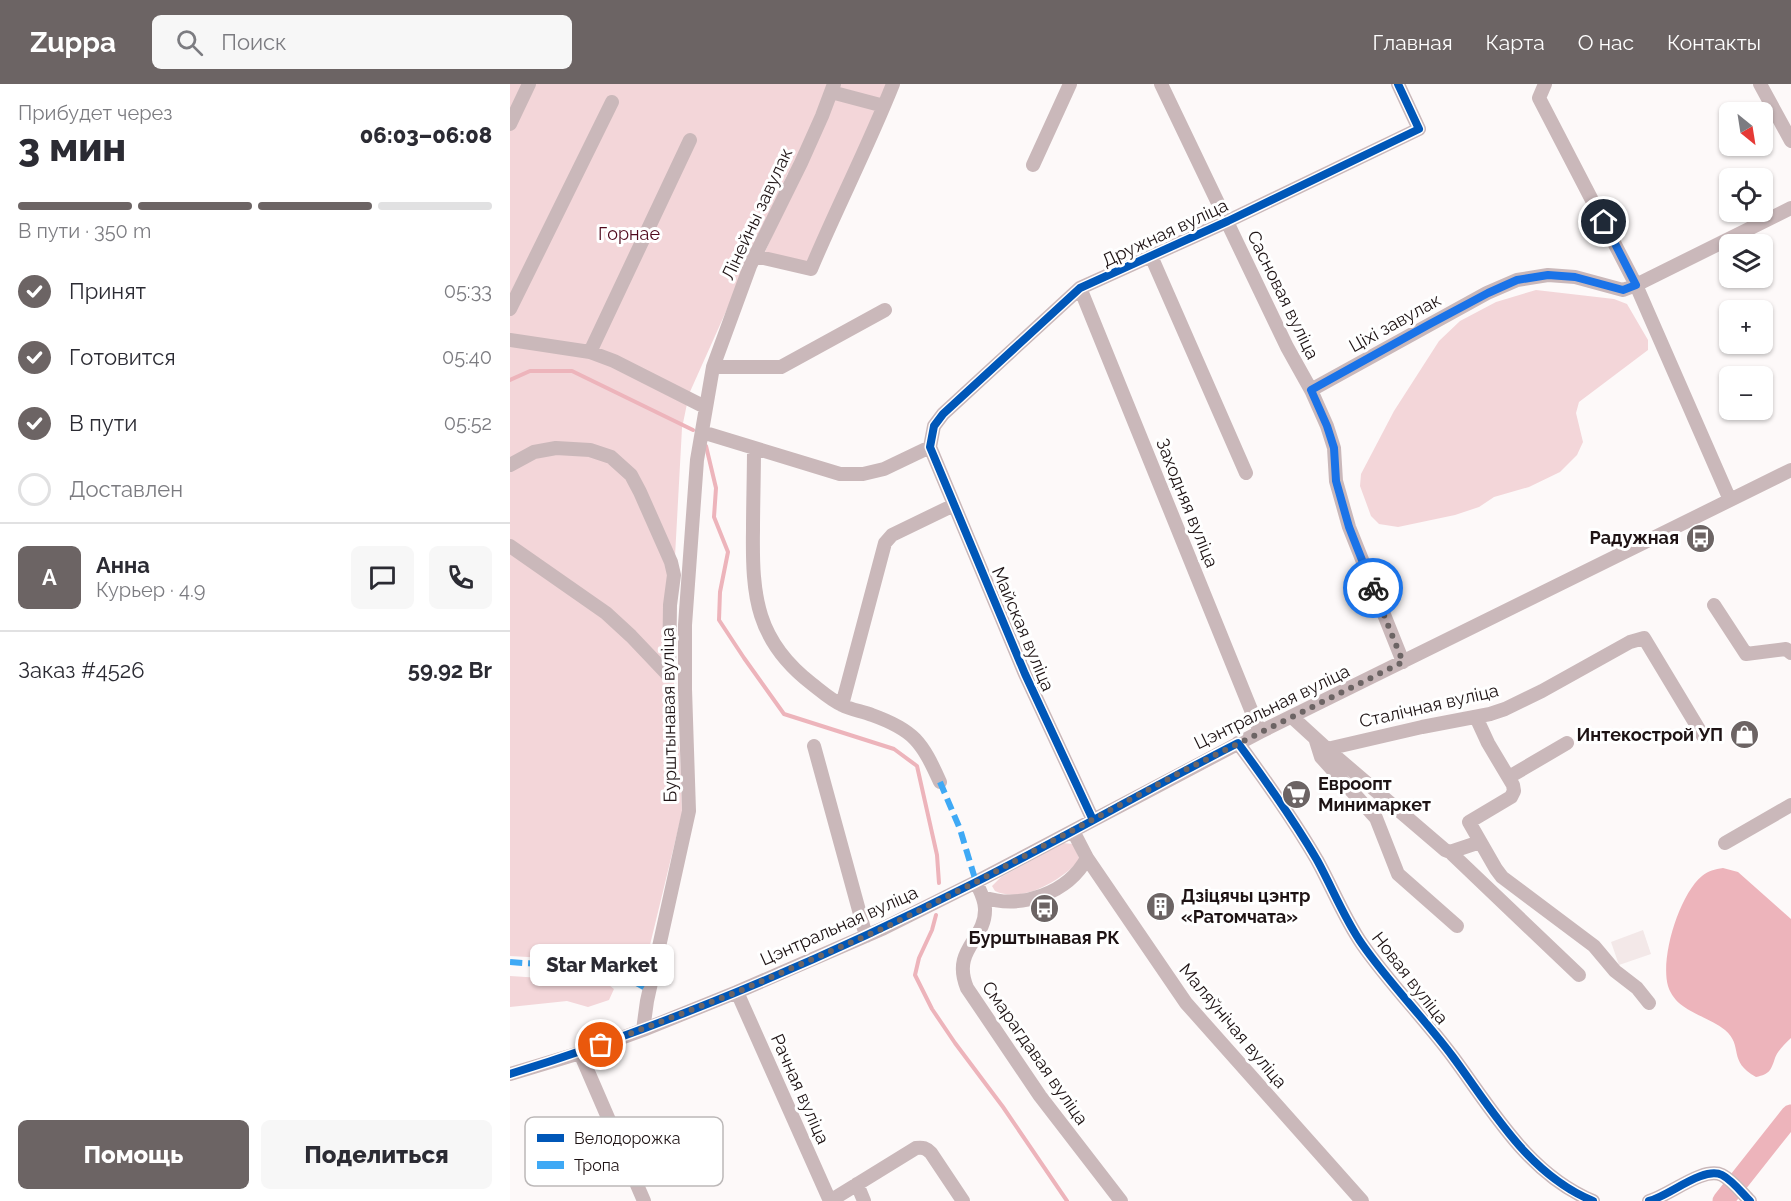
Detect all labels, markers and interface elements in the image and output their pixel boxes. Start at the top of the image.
search box [152,15,572,69]
text: Zuppa [30,26,116,59]
icon: search [173,26,206,59]
text: Поиск [221,29,287,55]
text: Главная [1373,30,1453,55]
text: Карта [1486,30,1545,55]
text: О нас [1578,30,1634,55]
text: Контакты [1667,30,1761,55]
text: Прибудет через [18,101,172,125]
north arrow [1719,102,1773,156]
map controls [1719,102,1773,420]
text: 06:03–06:08 [360,122,492,148]
text: 3 мин [18,124,126,170]
street label: Лінейны завулак [717,145,796,283]
button: locate [1719,168,1773,222]
street label: Дружная вуліца [1099,194,1231,271]
pin [1578,196,1629,247]
icon: home [1587,205,1620,238]
text: В пути · 350 m [18,219,151,243]
park label: Горнае [598,223,660,244]
street label: Сасновая вуліца [1243,227,1324,362]
button: layers [1719,234,1773,288]
icon: check [18,275,51,308]
text: Принят [69,278,146,304]
text: 05:33 [444,279,492,303]
street label: Ціхі завулак [1345,289,1444,356]
button: + [1719,300,1773,354]
icon: check [18,341,51,374]
text: Готовится [69,344,176,370]
text: 05:40 [442,345,492,369]
button: − [1719,366,1773,420]
icon: check [18,407,51,440]
text: В пути [69,410,137,436]
text: 05:52 [444,411,492,435]
street label: Заходняя вуліца [1152,435,1223,570]
text: Доставлен [69,476,183,502]
bus stop icon: Радужная [1684,522,1716,554]
place label: Радужная [1590,527,1679,548]
button: chat [351,546,414,609]
button: phone [429,546,492,609]
text: Анна [96,552,150,578]
courier [1343,558,1403,618]
text: А [42,564,57,590]
street label: Майская вуліца [988,564,1059,694]
icon: bike [1357,572,1390,605]
text: Курьер · 4.9 [96,578,205,602]
street label: Бурштынавая вуліца [656,627,681,803]
text: Заказ #4526 [18,657,145,683]
text: 59.92 Br [408,657,492,683]
street label: Цэнтральная вуліца [1191,660,1353,753]
street label: Сталічная вуліца [1357,679,1501,732]
shop icon: Интекострой УП [1728,719,1760,751]
place label: Интекострой УП [1577,724,1723,745]
place label: Евроопт Минимаркет [1318,773,1431,815]
supermarket icon: Евроопт Минимаркет [1281,778,1313,810]
street label: Цэнтральная вуліца [757,881,921,970]
place label: Дзіцячы цэнтр «Ратомчата» [1181,885,1310,927]
building icon: Дзіцячы цэнтр «Ратомчата» [1144,890,1176,922]
bus stop icon: Бурштынавая РК [1028,893,1060,925]
place label: Бурштынавая РК [968,927,1120,948]
street label: Новая вуліца [1368,927,1453,1028]
callout: Star Market [529,943,673,985]
text: Star Market [546,953,658,977]
street label: Маляўнічая вуліца [1175,959,1292,1092]
street label: Смарагдавая вуліца [978,977,1093,1129]
pin [575,1019,626,1070]
icon: bag [584,1028,617,1061]
street label: Рачная вуліца [767,1031,834,1147]
legend [525,1117,723,1186]
button: Помощь [18,1120,249,1189]
button: Поделиться [261,1120,492,1189]
text: Велодорожка [574,1129,681,1148]
text: Тропа [574,1156,620,1175]

